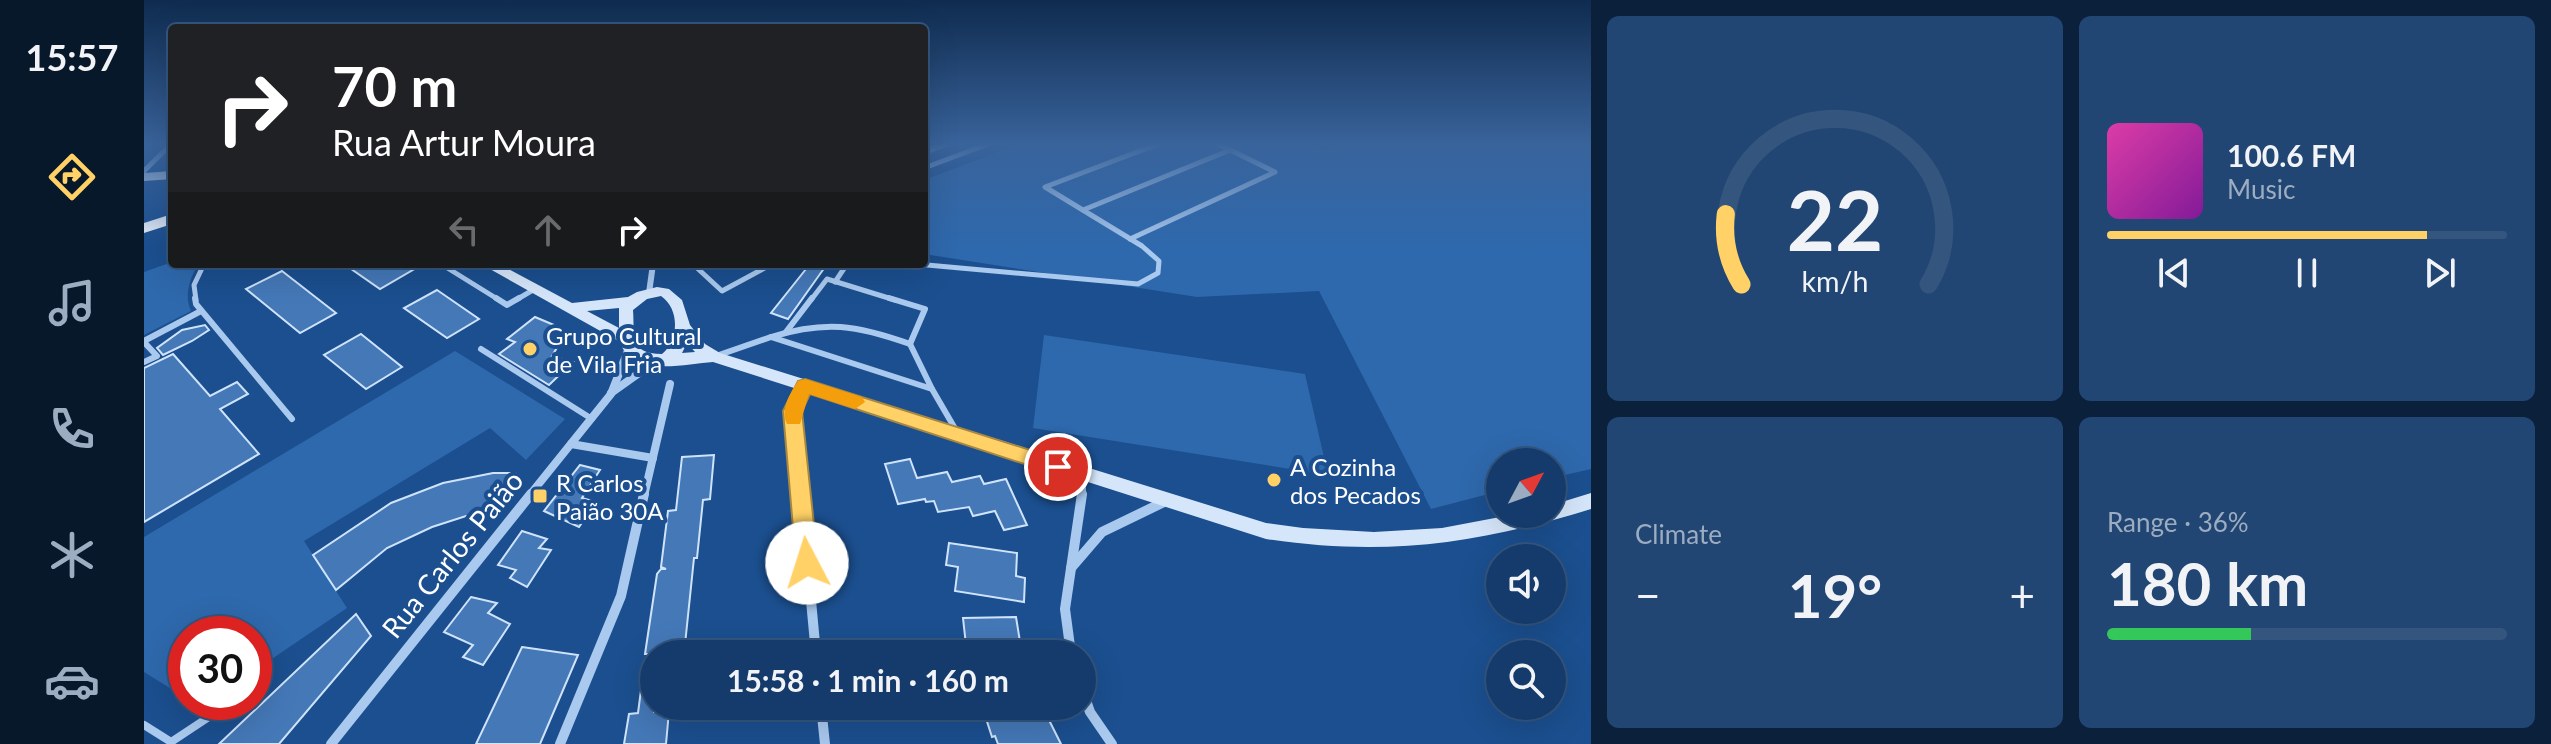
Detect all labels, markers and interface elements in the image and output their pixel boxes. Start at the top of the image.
text: 15:57 [26,35,118,79]
text: 70 m [332,52,457,119]
icon: right [200,56,304,160]
text: Rua Artur Moura [332,120,596,164]
text: 100.6 FM [2227,137,2356,173]
icon: directions [44,149,100,205]
text: 22 [1787,168,1883,268]
text: Music [2227,173,2295,205]
icon: left [442,208,486,252]
icon: ahead [526,208,570,252]
icon: right [610,208,654,252]
icon: previous [2152,251,2196,295]
icon: pause [2285,251,2329,295]
icon: next [2418,251,2462,295]
text: km/h [1802,264,1868,298]
icon: music [44,275,100,331]
place label: Grupo Cultural de Vila Fria [546,321,702,378]
marker: Grupo Cultural de Vila Fria [521,340,539,358]
icon: phone [44,401,100,457]
pin [1024,433,1092,501]
icon: arrive [1036,445,1080,489]
north arrow [1486,448,1566,528]
map controls [1486,448,1566,720]
place label: A Cozinha dos Pecados [1290,452,1421,509]
street label: Rua Carlos Paião [374,464,530,644]
place label: R Carlos Paião 30A [556,468,664,525]
marker: A Cozinha dos Pecados [1265,471,1283,489]
marker: R Carlos Paião 30A [531,487,549,505]
text: Range · 36% [2107,506,2249,538]
text: Climate [1635,518,1722,550]
position arrow [765,521,849,605]
icon: climate [44,527,100,583]
button: sound [1486,544,1566,624]
text: 180 km [2107,547,2308,619]
text: 19° [1788,559,1882,631]
text: − [1635,569,1661,621]
text: + [2009,569,2035,621]
speed limit sign: 30 [168,616,272,720]
button: search [1486,640,1566,720]
icon: car [44,653,100,709]
text: 15:58 · 1 min · 160 m [727,662,1009,698]

